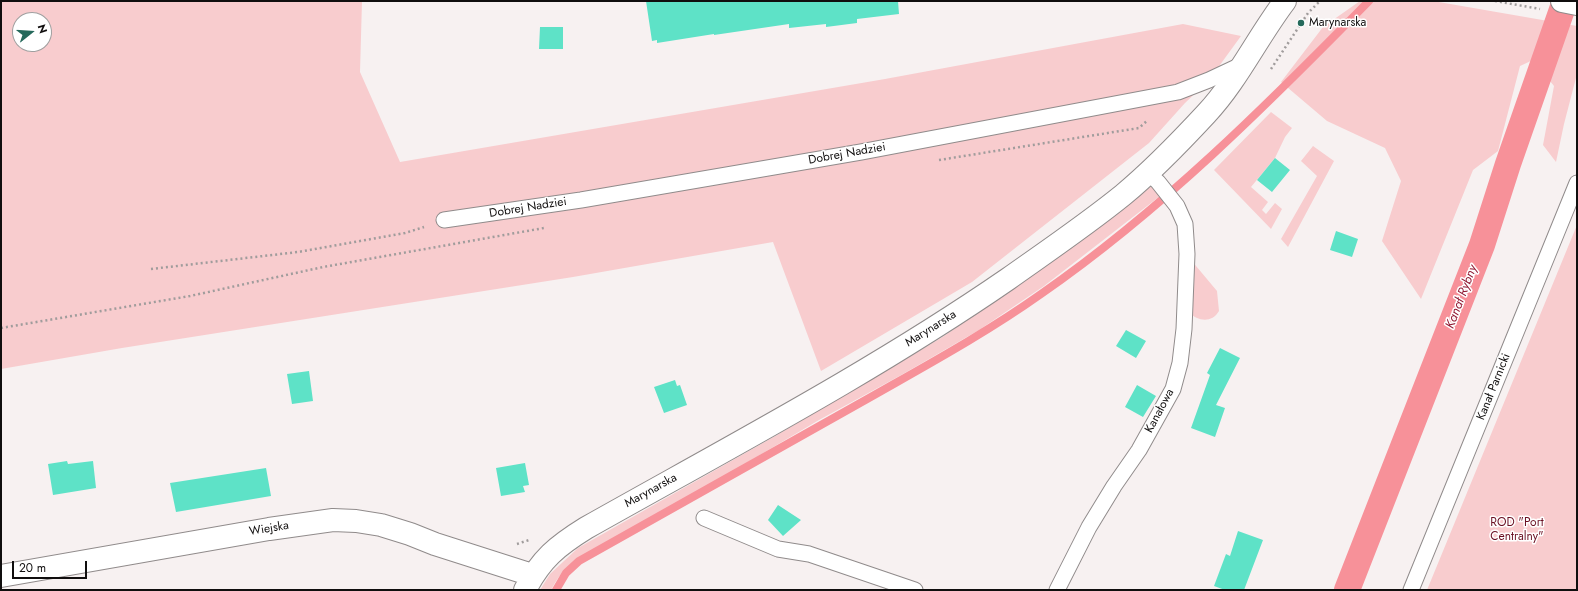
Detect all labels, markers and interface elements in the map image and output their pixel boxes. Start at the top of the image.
north arrow [12,12,52,52]
place label: Marynarska [1309,16,1366,30]
marker: Marynarska [1296,18,1306,28]
text: N [34,22,51,35]
street label: Dobrej Nadziei [807,140,887,168]
street label: Dobrej Nadziei [488,195,568,221]
water label: Kanał Rybny [1443,263,1481,331]
street label: Marynarska [903,308,959,350]
street label: Kanał Parnicki [1474,352,1514,422]
street label: Kanałowa [1142,387,1178,435]
street label: Marynarska [622,471,680,511]
park label: ROD "Port Centralny" [1490,516,1544,544]
street label: Wiejska [248,519,290,539]
scale bar [14,553,89,579]
text: 20 m [19,559,46,577]

